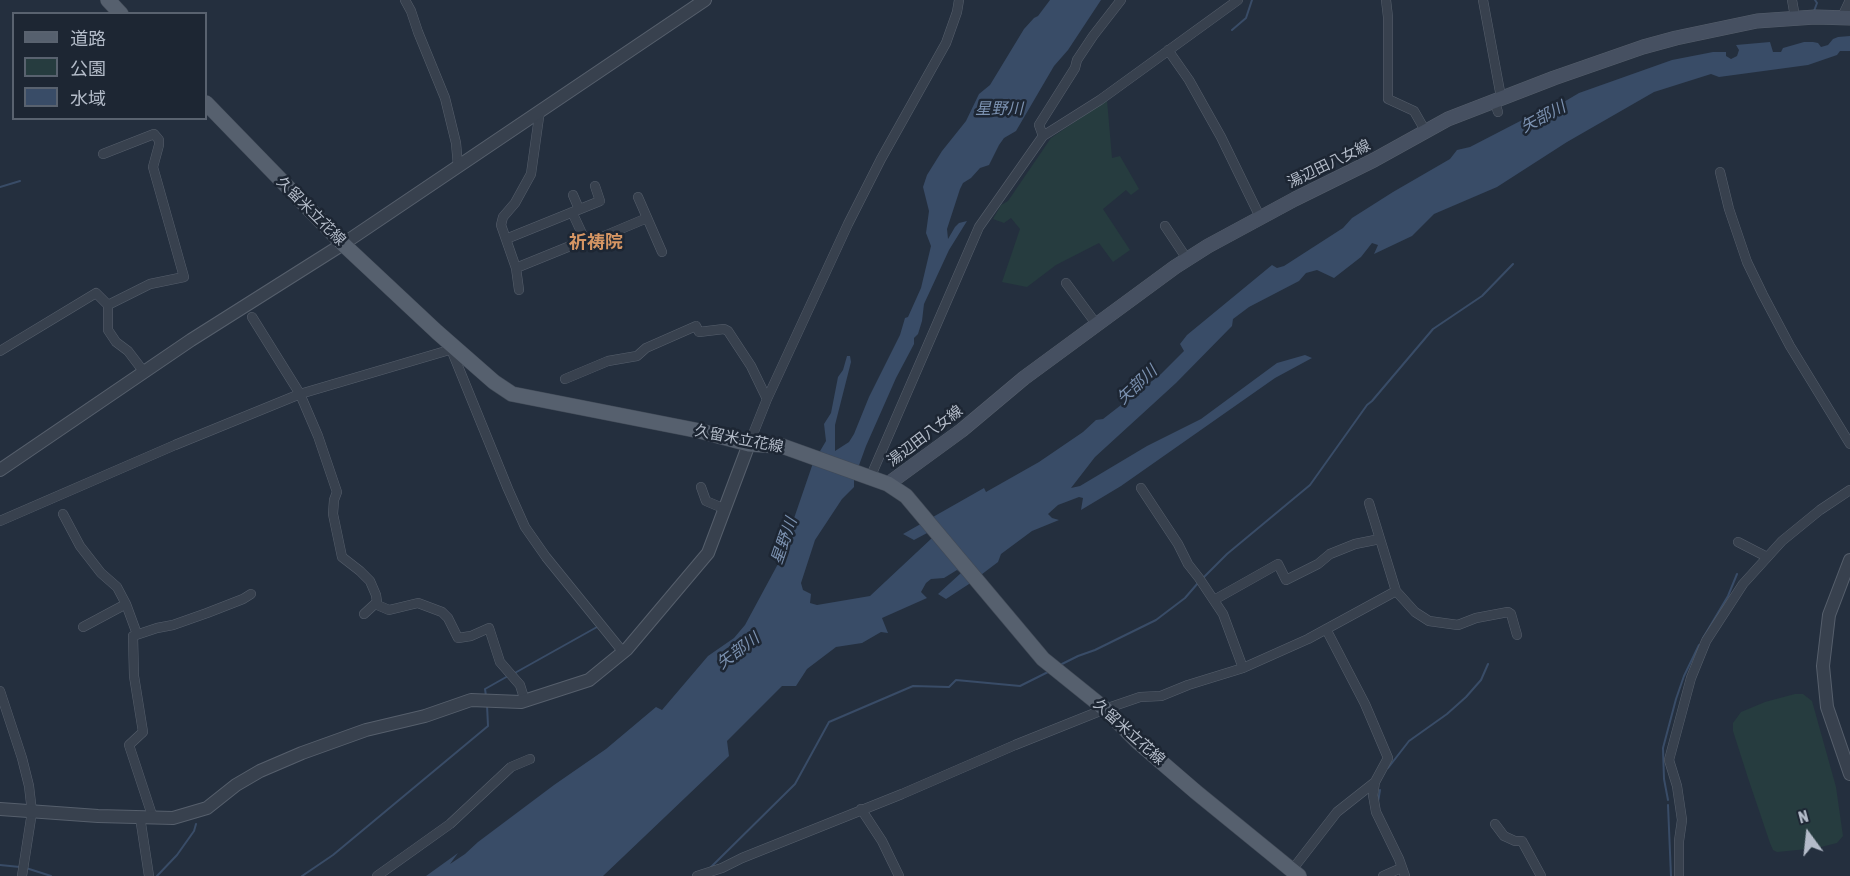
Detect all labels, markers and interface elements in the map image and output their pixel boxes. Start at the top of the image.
legend [12,12,207,120]
text: 道路 [70,28,106,49]
text: 公園 [70,58,106,79]
text: 水域 [70,88,106,109]
water label: 矢部川 [1517,97,1569,137]
water label: 星野川 [975,99,1023,119]
street label: 湯辺田八女線 [1285,136,1373,192]
street label: 久留米立花線 [273,173,349,249]
district label: 祈祷院 [569,231,623,253]
water label: 矢部川 [1113,362,1161,408]
street label: 湯辺田八女線 [884,402,966,470]
street label: 久留米立花線 [693,422,785,456]
water label: 星野川 [767,515,801,567]
water label: 矢部川 [713,629,763,673]
street label: 久留米立花線 [1090,695,1168,769]
north arrow [1778,804,1838,864]
text: N [1796,807,1810,827]

